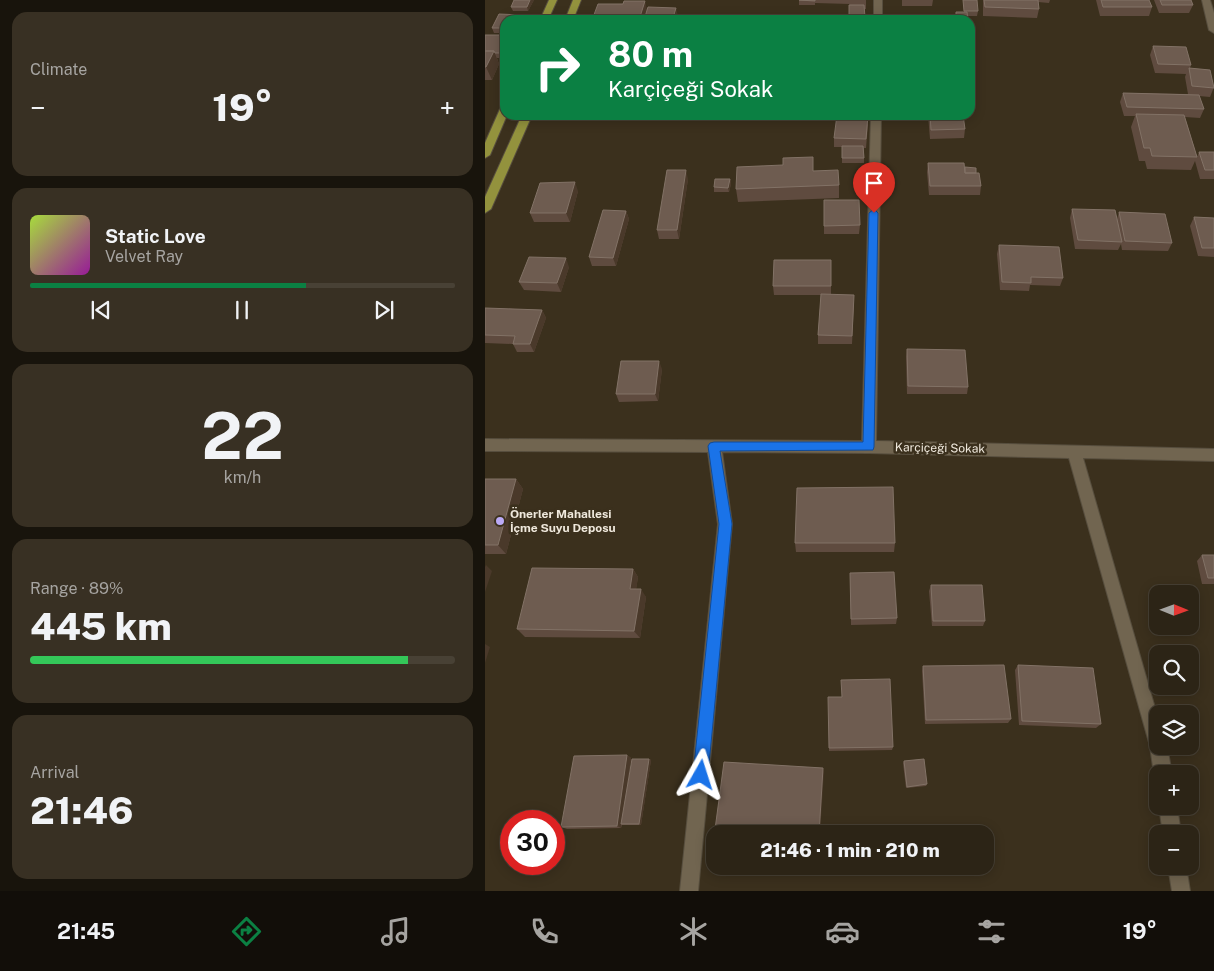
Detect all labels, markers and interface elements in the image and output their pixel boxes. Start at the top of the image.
text: 80 m [608,34,693,75]
icon: right [525,35,590,100]
text: Climate [30,60,87,79]
text: Karçiçeği Sokak [608,76,773,102]
text: 19° [212,85,273,130]
text: − [30,91,46,124]
text: + [439,91,455,124]
pin [853,162,895,213]
icon: arrive [860,169,888,197]
text: Static Love [105,225,206,247]
text: Velvet Ray [105,247,183,266]
icon: previous [87,296,115,324]
icon: pause [228,296,256,324]
icon: next [370,296,398,324]
text: 22 [201,397,284,474]
street label: Karçiçeği Sokak [895,440,985,456]
text: km/h [224,468,261,487]
place label: Önerler Mahallesi İçme Suyu Deposu [510,506,616,535]
marker: Önerler Mahallesi İçme Suyu Deposu [494,515,506,527]
text: Range · 89% [30,579,123,598]
north arrow [1149,585,1199,635]
map controls [1149,585,1199,875]
text: 445 km [30,604,172,649]
button: search [1149,645,1199,695]
button: layers [1149,705,1199,755]
position arrow [674,748,726,800]
text: Arrival [30,763,79,782]
button: + [1149,765,1199,815]
text: 21:46 [30,788,134,833]
speed limit sign: 30 [500,810,565,875]
button: − [1149,825,1199,875]
text: 21:46 · 1 min · 210 m [760,839,940,861]
icon: directions [229,914,264,949]
icon: music [378,914,413,949]
icon: phone [527,914,562,949]
icon: climate [676,914,711,949]
icon: car [825,914,860,949]
icon: filters [974,914,1009,949]
text: 21:45 [57,918,115,944]
text: 19° [1123,918,1157,944]

